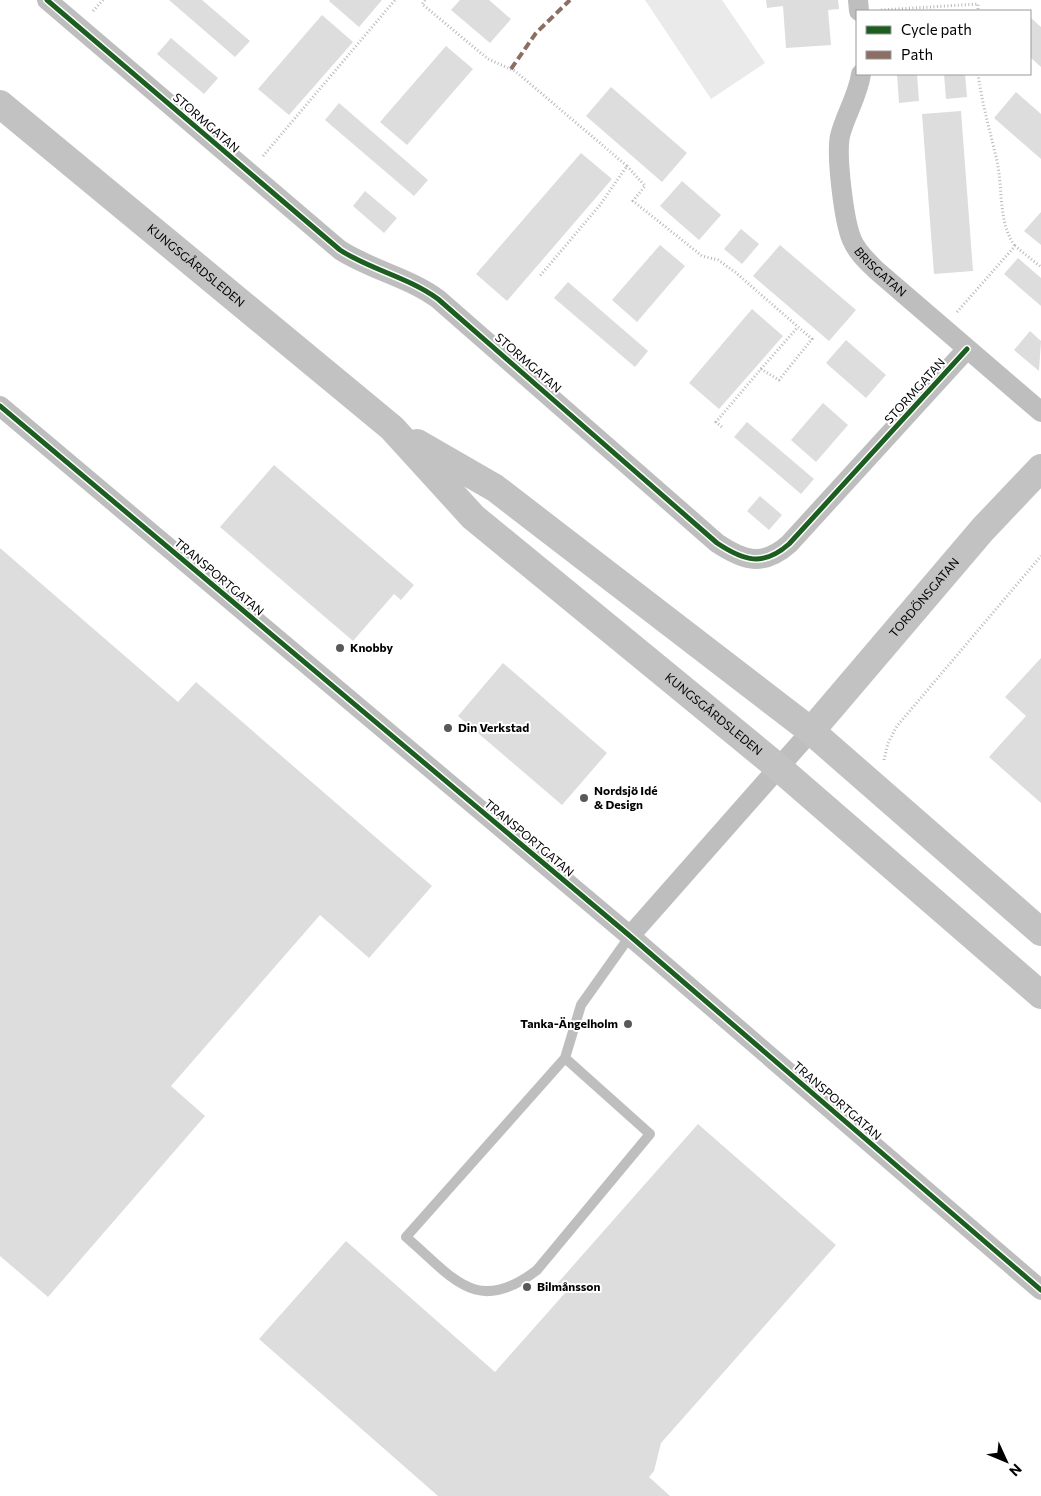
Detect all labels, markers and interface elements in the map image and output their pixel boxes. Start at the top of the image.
legend [856,10,1031,75]
text: Cycle path [901,20,972,38]
text: Path [901,45,933,63]
street label: STORMGATAN [171,90,243,155]
street label: KUNGSGÅRDSLEDEN [145,221,248,309]
street label: BRISGATAN [852,244,910,299]
street label: STORMGATAN [493,330,565,395]
street label: STORMGATAN [881,355,947,426]
street label: TRANSPORTGATAN [172,535,267,618]
street label: TORDÖNSGATAN [886,555,961,640]
place label: Knobby [350,640,394,654]
marker: Knobby [334,642,346,654]
street label: KUNGSGÅRDSLEDEN [663,669,766,758]
place label: Din Verkstad [458,720,529,734]
marker: Din Verkstad [442,722,454,734]
place label: Nordsjö Idé & Design [594,783,657,811]
marker: Nordsjö Idé & Design [578,792,590,804]
street label: TRANSPORTGATAN [482,796,577,879]
place label: Tanka-Ängelholm [520,1016,618,1030]
marker: Tanka-Ängelholm [622,1018,634,1030]
street label: TRANSPORTGATAN [791,1058,885,1142]
place label: Bilmånsson [537,1279,601,1293]
marker: Bilmånsson [521,1281,533,1293]
north arrow [981,1436,1031,1486]
text: N [1006,1461,1025,1480]

